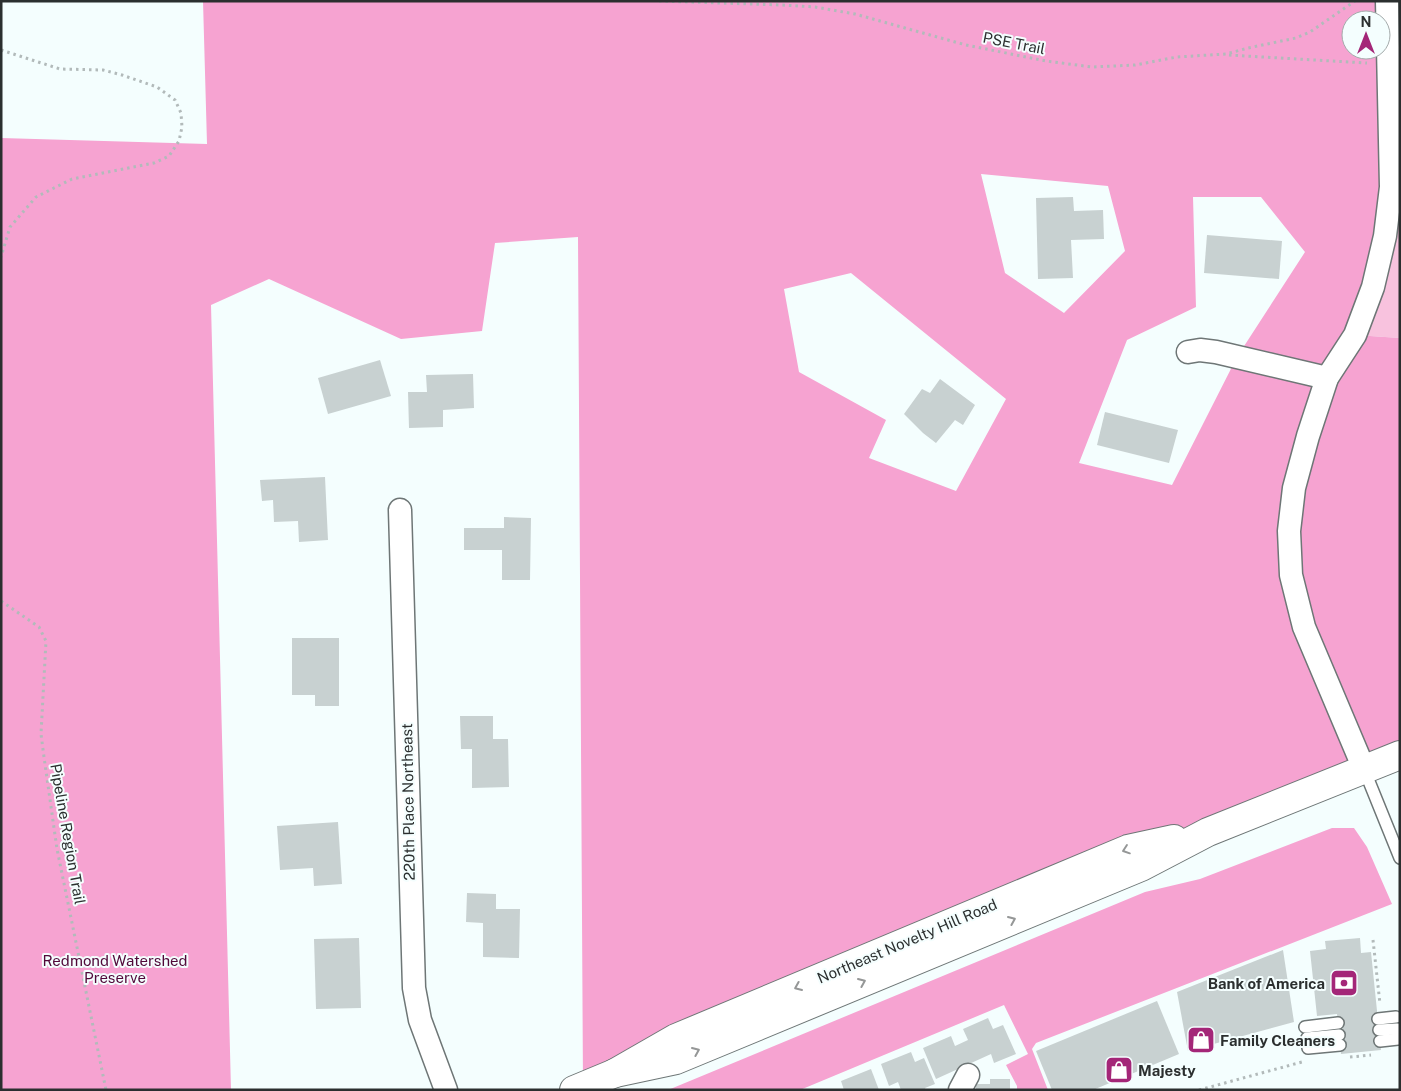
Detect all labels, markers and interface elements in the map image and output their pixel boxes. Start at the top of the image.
north arrow [1341,10,1391,60]
text: N [1361,14,1371,30]
street label: PSE Trail [981,29,1047,57]
street label: 220th Place Northeast [398,723,418,881]
street label: Pipeline Region Trail [47,762,89,906]
one-way arrow [1122,844,1131,854]
street label: Northeast Novelty Hill Road [815,895,999,987]
one-way arrow [1007,916,1016,927]
park label: Redmond Watershed Preserve [42,952,188,986]
bank icon: Bank of America [1329,968,1359,998]
place label: Bank of America [1208,975,1325,992]
one-way arrow [857,978,866,989]
one-way arrow [794,980,803,991]
shop icon: Family Cleaners [1186,1025,1216,1055]
place label: Family Cleaners [1220,1032,1335,1049]
one-way arrow [691,1047,700,1058]
shop icon: Majesty [1104,1055,1134,1085]
place label: Majesty [1138,1062,1196,1079]

